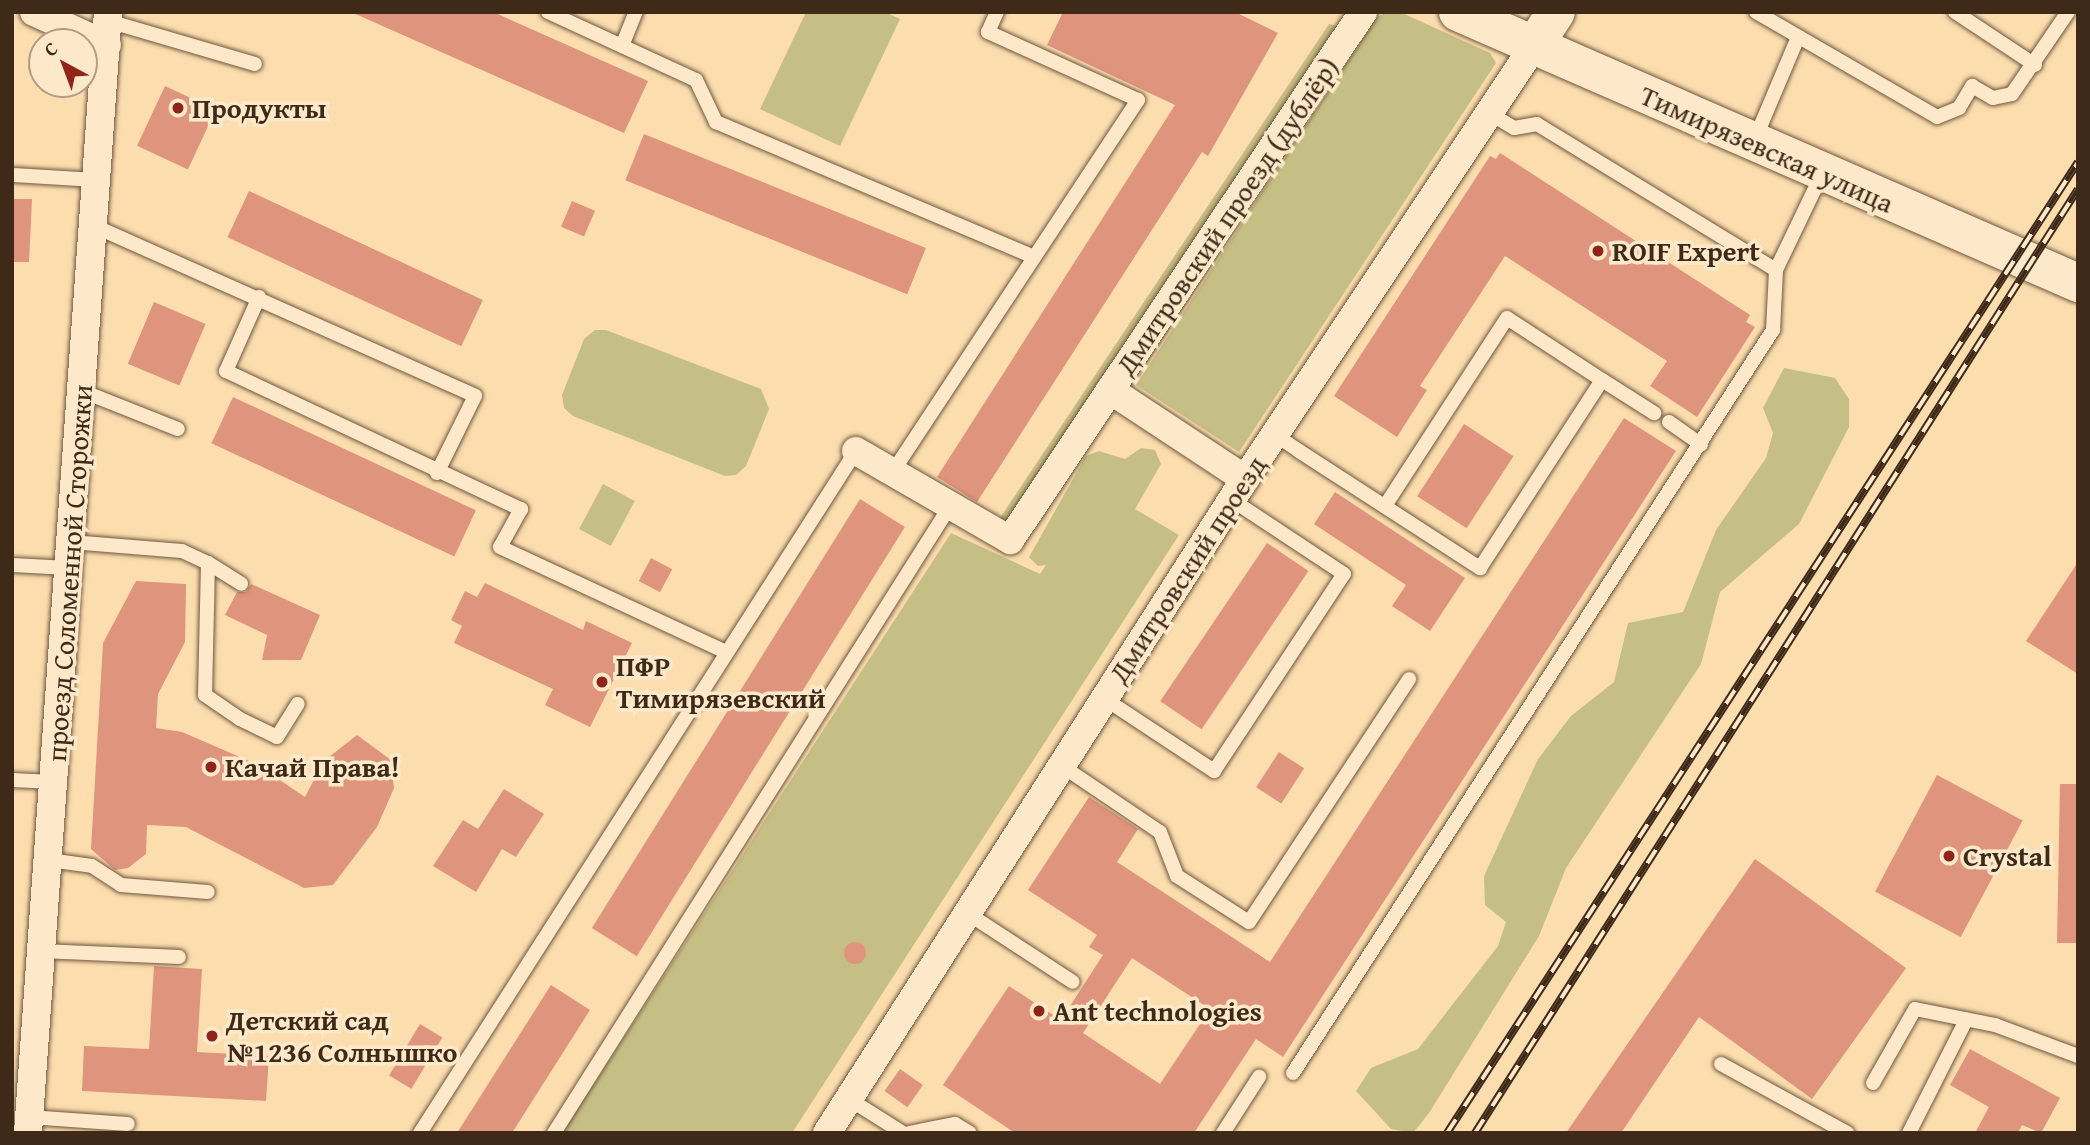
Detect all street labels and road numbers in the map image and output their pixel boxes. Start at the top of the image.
street label: Дмитровский проезд (дублёр) [1108,51,1346,381]
street label: Тимирязевская улица [1635,78,1899,220]
street label: проезд Соломенной Сторожки [39,383,99,763]
street label: Дмитровский проезд [1101,449,1273,689]

